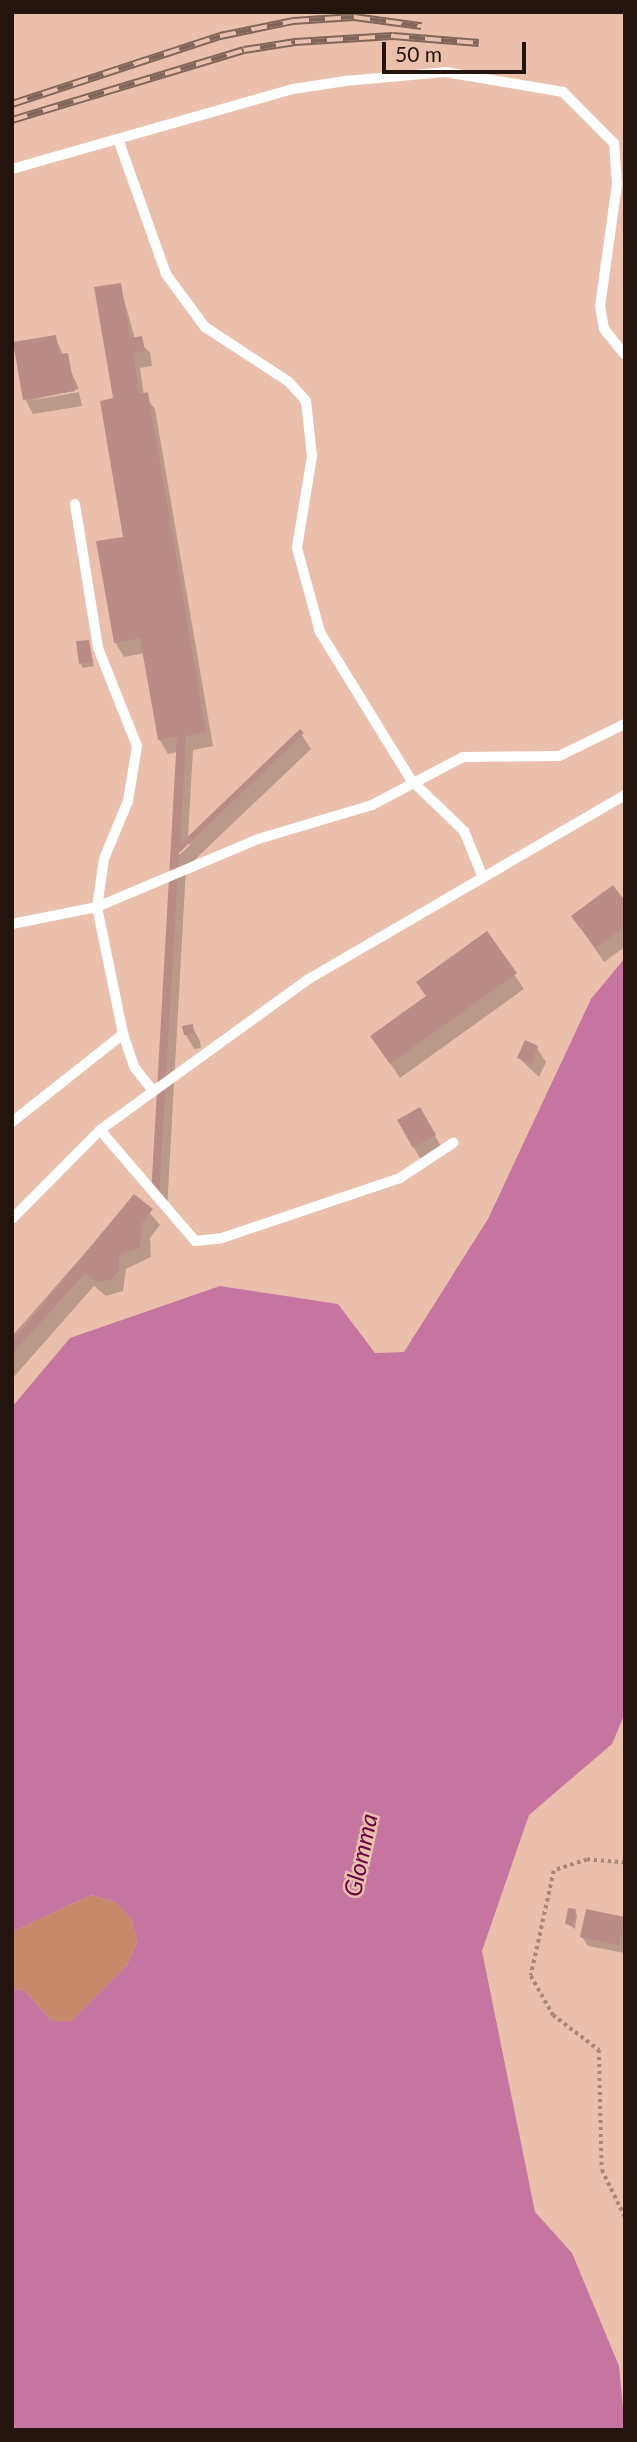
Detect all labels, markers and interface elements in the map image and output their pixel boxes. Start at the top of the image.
scale bar [385,28,528,72]
text: 50 m [395,41,442,66]
water label: Glomma [337,1811,383,1899]

